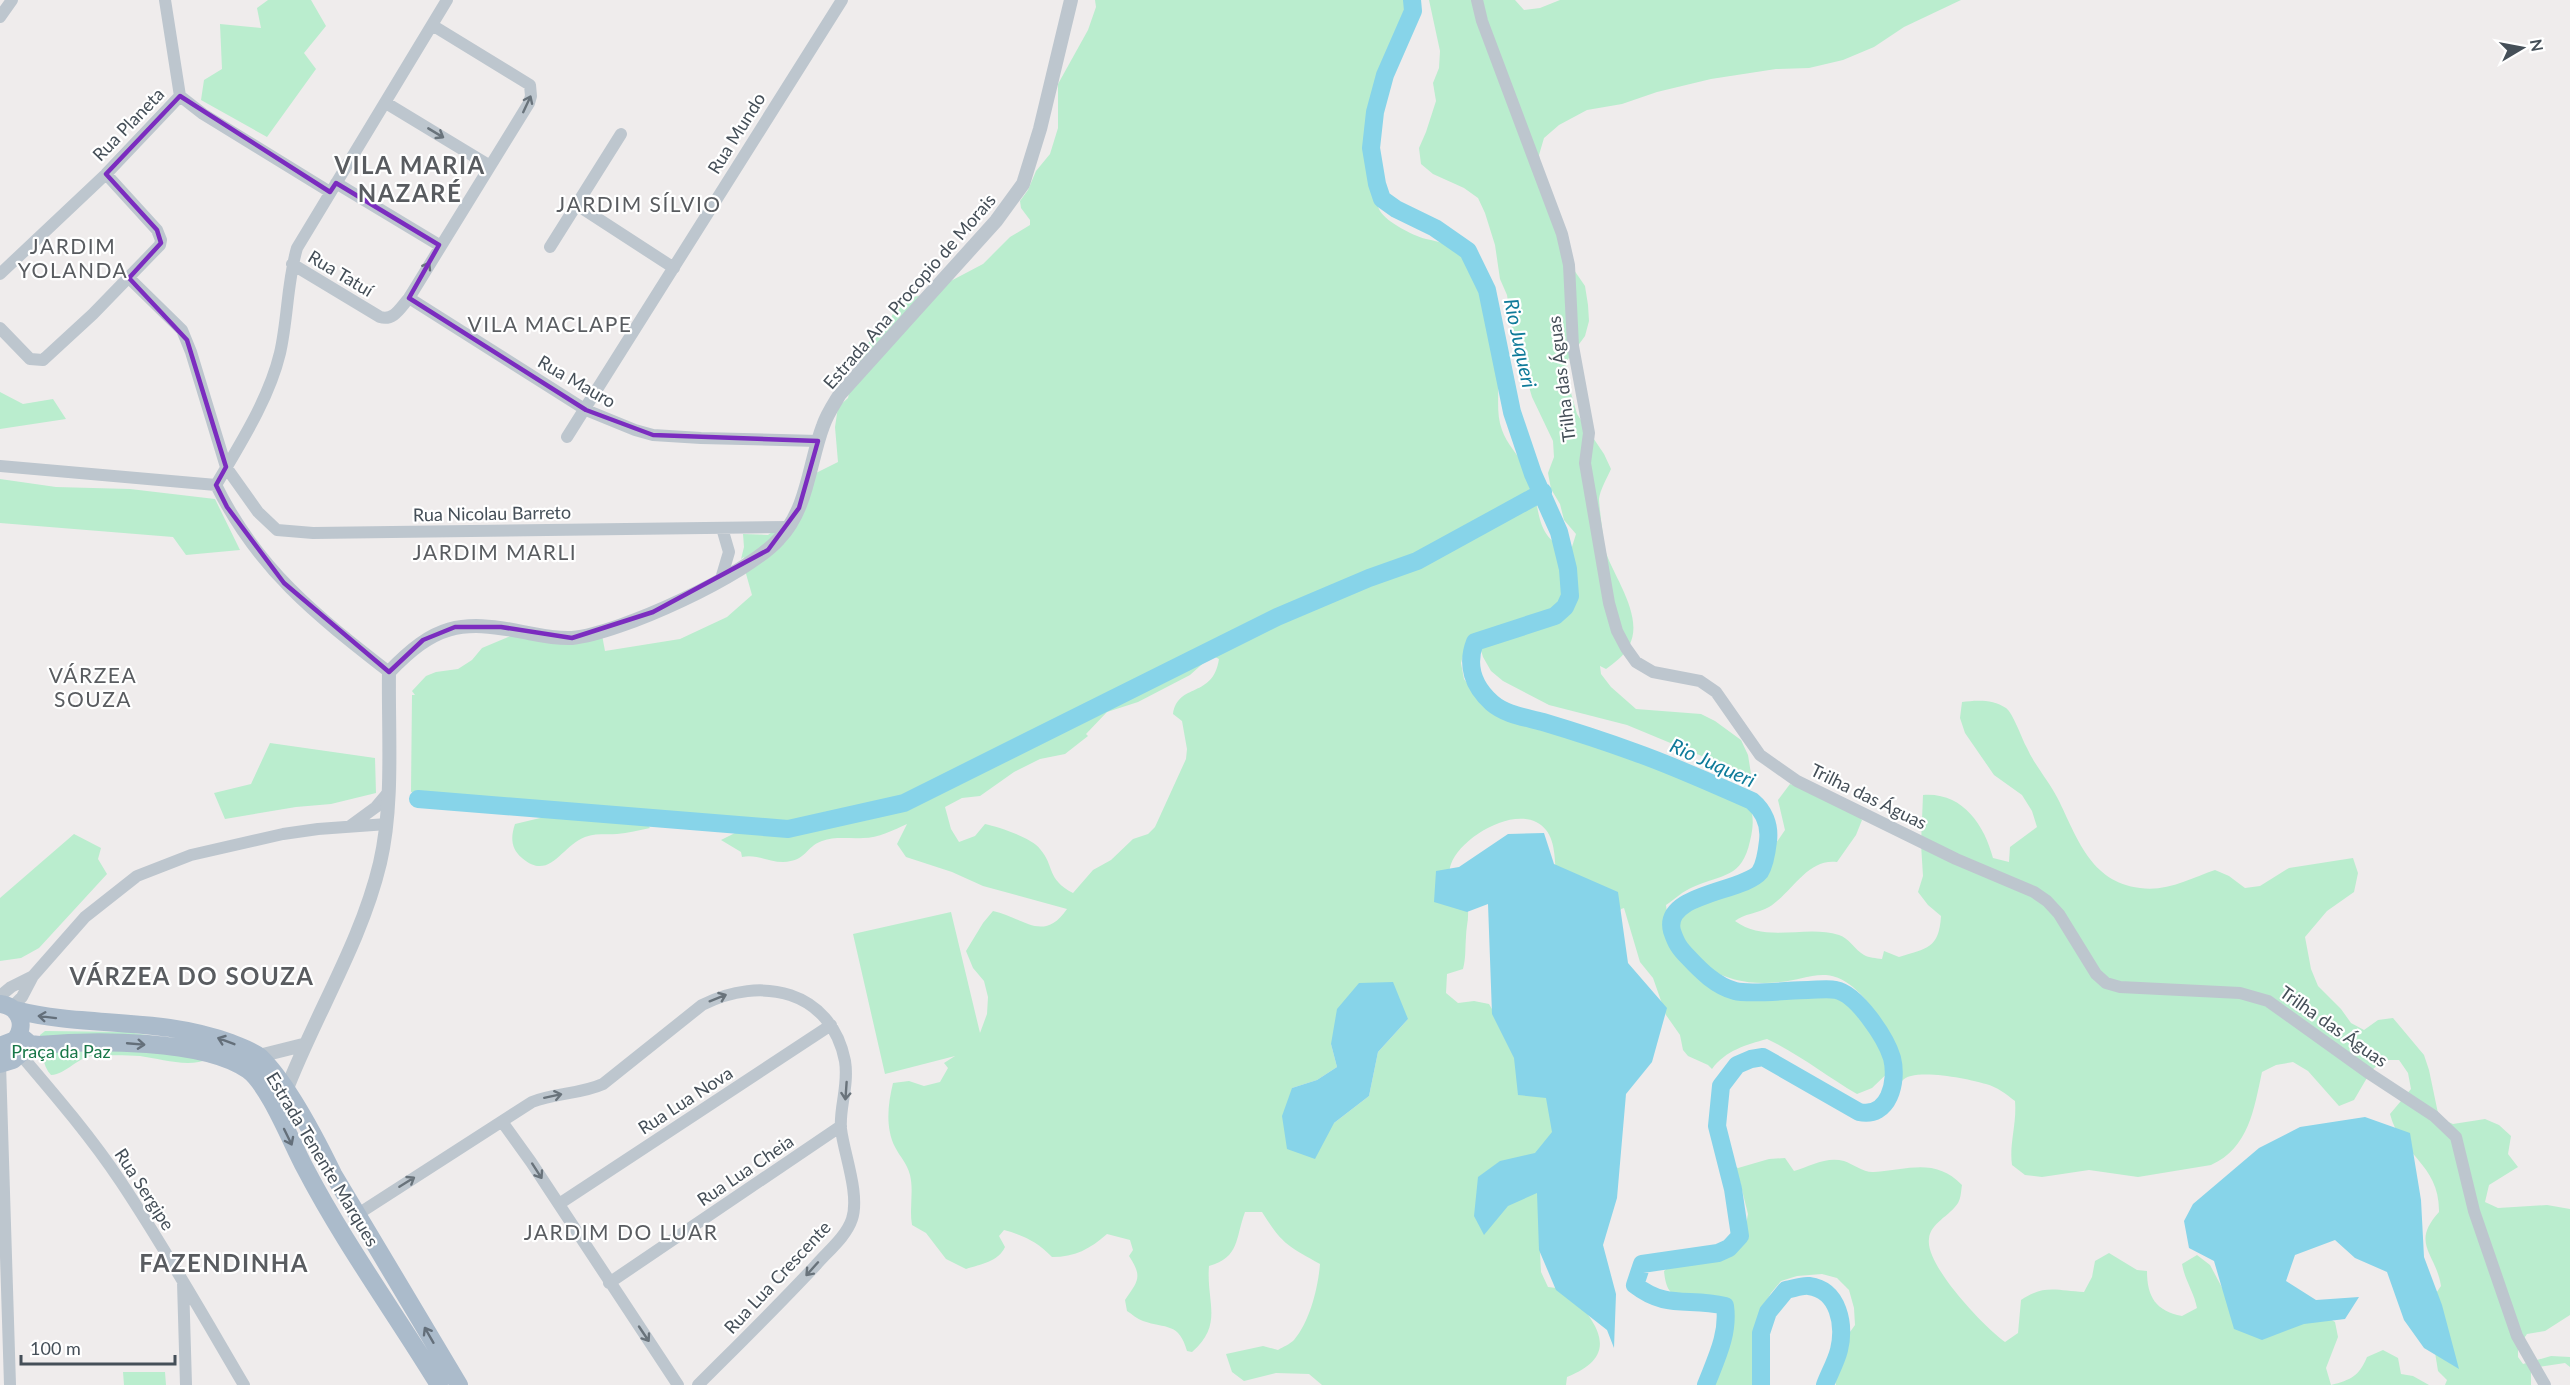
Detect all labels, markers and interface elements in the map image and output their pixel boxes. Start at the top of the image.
north arrow [2492,18,2552,78]
text: N [2527,38,2548,53]
street label: Rua Planeta [88,83,168,165]
street label: Rua Mundo [702,88,770,178]
one-way arrow [521,95,533,113]
one-way arrow [427,128,444,140]
district label: VILA MARIA NAZARÉ [333,150,486,207]
street label: Estrada Ana Procopio de Morais [818,189,1000,393]
district label: JARDIM SÍLVIO [556,191,722,216]
district label: JARDIM YOLANDA [18,233,128,282]
street label: Rua Tatuí [304,245,378,301]
one-way arrow [419,262,431,279]
water label: Rio Juqueri [1500,296,1542,390]
district label: VILA MACLAPE [468,311,632,336]
street label: Trilha das Águas [1542,315,1580,443]
street label: Rua Mauro [534,350,620,412]
street label: Rua Nicolau Barreto [413,501,571,525]
district label: JARDIM MARLI [413,539,577,564]
district label: VÁRZEA SOUZA [49,662,137,711]
water label: Rio Juqueri [1667,733,1760,792]
street label: Trilha das Águas [1807,758,1931,834]
district label: VÁRZEA DO SOUZA [69,961,314,990]
street label: Trilha das Águas [2276,981,2392,1071]
one-way arrow [708,992,726,1003]
one-way arrow [38,1011,57,1022]
one-way arrow [217,1035,236,1046]
one-way arrow [126,1039,145,1050]
park label: Praça da Paz [11,1040,111,1062]
street label: Rua Lua Nova [634,1061,736,1139]
street label: Estrada Tenente Marques [262,1068,384,1251]
one-way arrow [840,1080,851,1100]
one-way arrow [543,1090,563,1101]
one-way arrow [283,1128,295,1146]
street label: Rua Lua Cheia [693,1130,797,1210]
street label: Rua Sergipe [110,1144,180,1234]
one-way arrow [531,1162,543,1179]
one-way arrow [398,1176,415,1188]
street label: Rua Lua Crescente [719,1216,835,1338]
district label: JARDIM DO LUAR [524,1219,718,1244]
district label: FAZENDINHA [139,1248,309,1277]
one-way arrow [805,1262,819,1277]
one-way arrow [638,1325,650,1341]
one-way arrow [422,1327,434,1344]
scale bar [21,1328,176,1366]
text: 100 m [30,1337,81,1359]

